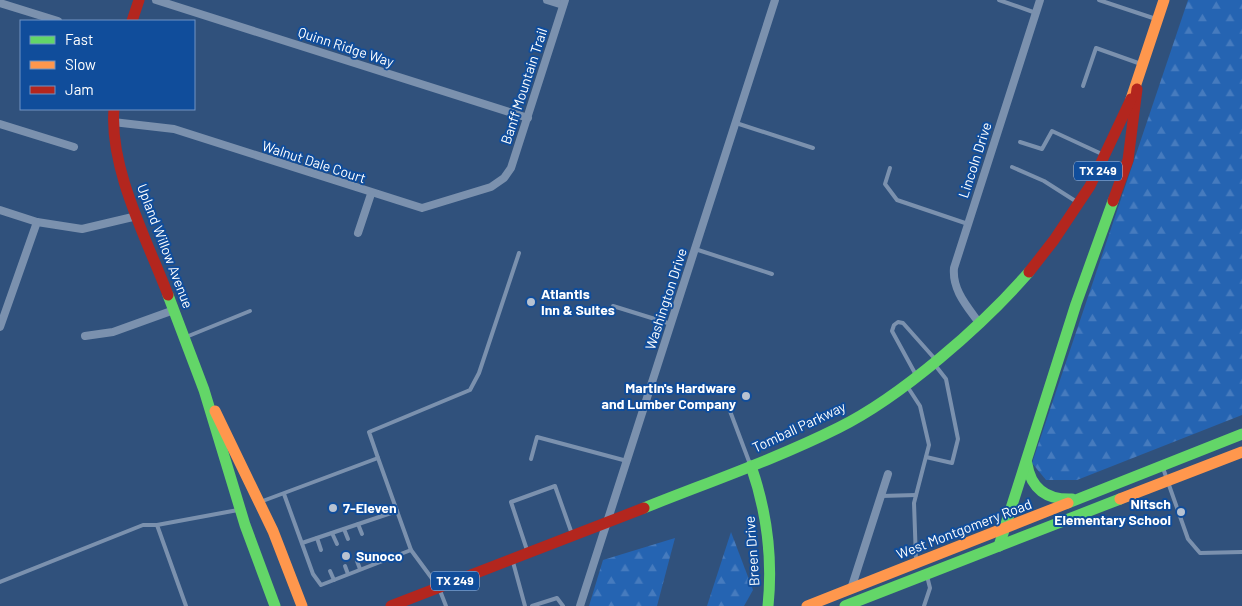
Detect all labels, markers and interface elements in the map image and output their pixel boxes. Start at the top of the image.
legend [20,20,195,110]
street label: Quinn Ridge Way [296,23,397,70]
street label: Banff Mountain Trail [497,26,550,146]
text: Fast [65,30,93,48]
text: Slow [65,55,96,73]
text: Jam [65,80,94,98]
street label: Lincoln Drive [954,120,995,200]
street label: Walnut Dale Court [260,137,368,186]
road number: TX 249 [1074,162,1122,180]
street label: Upland Willow Avenue [134,181,197,311]
street label: Washington Drive [641,246,690,352]
place label: Atlantis Inn & Suites [541,285,615,318]
marker: Atlantis Inn & Suites [525,296,537,308]
place label: Martin's Hardware and Lumber Company [602,379,736,412]
marker: Martin's Hardware and Lumber Company [740,390,752,402]
street label: Tomball Parkway [749,397,849,456]
street label: West Montgomery Road [894,495,1034,562]
place label: Nitsch Elementary School [1054,495,1171,528]
place label: 7-Eleven [343,499,397,516]
marker: 7-Eleven [327,502,339,514]
marker: Nitsch Elementary School [1175,506,1187,518]
street label: Breen Drive [741,515,762,587]
place label: Sunoco [356,547,403,564]
marker: Sunoco [340,550,352,562]
road number: TX 249 [431,572,479,590]

